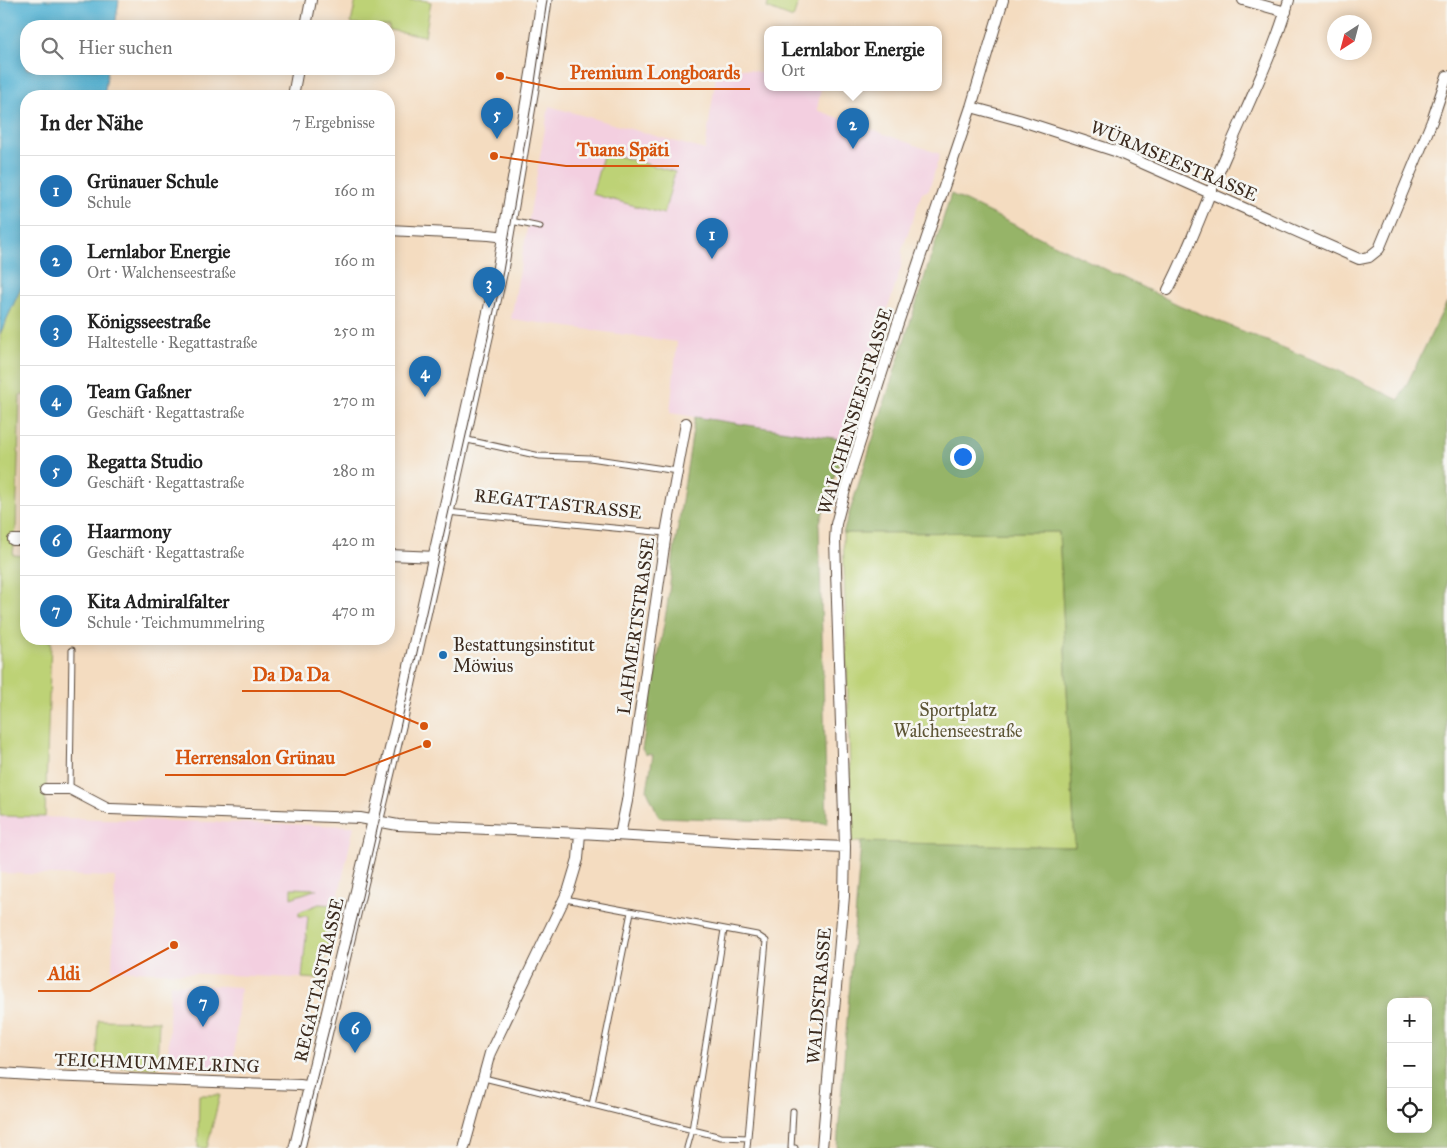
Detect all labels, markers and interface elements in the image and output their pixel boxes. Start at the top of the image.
north arrow [1327,15,1372,60]
search box [20,20,395,75]
popup [764,26,942,91]
icon: search [38,34,66,62]
text: Hier suchen [78,36,172,59]
text: Lernlabor Energie [781,38,925,61]
callout: Premium Longboards [559,55,750,89]
text: Premium Longboards [570,61,740,85]
text: Ort [781,61,805,80]
pin: 5 [481,98,513,139]
pin: 2 [837,108,869,149]
text: In der Nähe [40,110,143,136]
text: 7 Ergebnisse [292,113,375,132]
street label: WÜRMSEESTRASSE [1087,115,1262,206]
callout: Tuans Späti [566,132,679,166]
text: Tuans Späti [576,138,670,162]
text: Grünauer Schule [87,170,218,193]
text: 1 [53,181,59,200]
text: 160 m [334,181,375,200]
text: Schule [87,193,131,212]
pin: 1 [696,218,728,259]
text: Lernlabor Energie [87,240,230,263]
text: 2 [52,251,60,270]
text: 160 m [334,251,375,270]
text: Ort · Walchenseestraße [87,263,236,282]
pin: 3 [473,267,505,308]
street label: WALCHENSEESTRASSE [813,305,897,517]
text: Königsseestraße [87,310,211,333]
text: 3 [53,321,59,340]
text: 250 m [334,321,375,340]
text: Haltestelle · Regattastraße [87,333,257,352]
pin: 4 [409,356,441,397]
text: Team Gaßner [87,380,191,403]
text: 4 [52,391,60,410]
text: 270 m [333,391,375,410]
text: Geschäft · Regattastraße [87,403,244,422]
your location [950,444,976,470]
text: Regatta Studio [87,450,203,473]
text: 5 [52,461,60,480]
text: 280 m [332,461,375,480]
text: Geschäft · Regattastraße [87,473,244,492]
street label: REGATTASTRASSE [473,484,643,524]
text: Haarmony [87,520,171,543]
text: 6 [52,531,60,550]
text: 420 m [332,531,375,550]
street label: LAHMERTSTRASSE [613,536,659,716]
text: Geschäft · Regattastraße [87,543,244,562]
text: Kita Admiralfalter [87,590,229,613]
text: 7 [52,601,60,620]
text: 470 m [332,601,375,620]
text: Schule · Teichmummelring [87,613,264,632]
place label: Bestattungsinstitut Möwius [453,634,595,677]
marker: Bestattungsinstitut Möwius [437,649,449,661]
callout: Da Da Da [242,657,340,691]
text: Da Da Da [252,663,331,686]
park label: Sportplatz Walchenseestraße [893,699,1023,742]
callout: Herrensalon Grünau [165,741,345,775]
text: Herrensalon Grünau [175,746,336,769]
street label: REGATTASTRASSE [289,896,349,1064]
street label: WALDSTRASSE [802,927,836,1065]
callout: Aldi [38,957,90,991]
text: Aldi [46,962,81,985]
pin: 7 [187,986,219,1027]
map controls [1387,998,1432,1133]
button: + [1387,998,1432,1043]
pin: 6 [339,1012,371,1053]
button: − [1387,1043,1432,1088]
street label: TEICHMUMMELRING [54,1048,260,1078]
button: locate [1387,1088,1432,1133]

